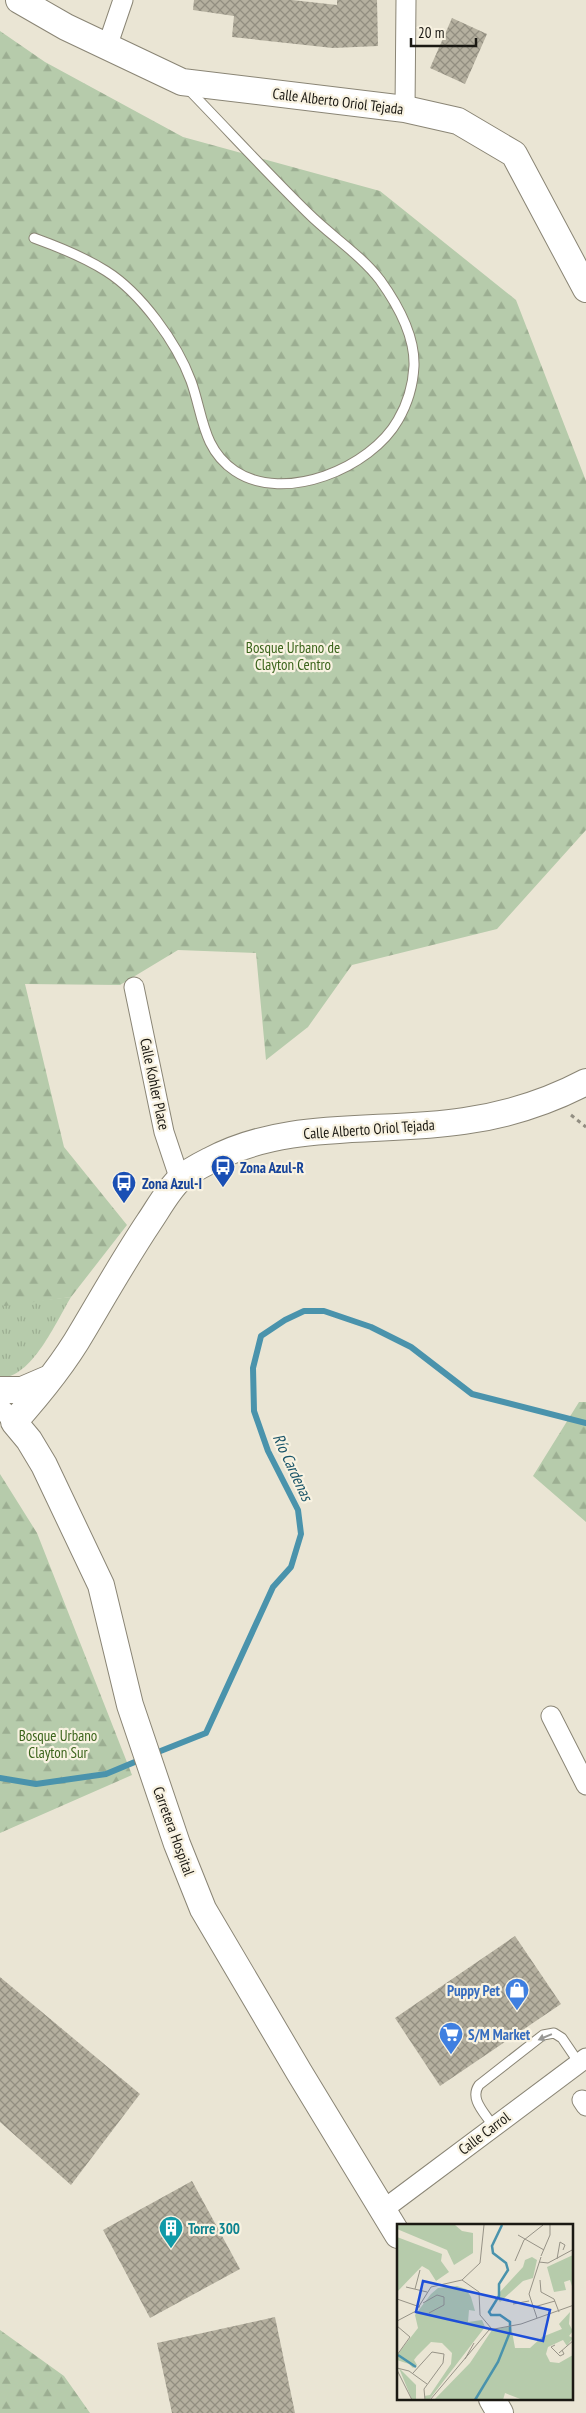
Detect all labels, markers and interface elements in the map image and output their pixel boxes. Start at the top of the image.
scale bar [411,15,476,47]
text: 20 m [418,23,444,42]
street label: Calle Alberto Oriol Tejada [272,84,404,118]
park label: Bosque Urbano de Clayton Centro [246,638,340,674]
street label: Calle Kohler Place [136,1036,174,1132]
street label: Calle Alberto Oriol Tejada [303,1115,435,1143]
bus stop icon: Zona Azul-R [210,1154,236,1188]
place label: Zona Azul-R [240,1158,304,1177]
bus stop icon: Zona Azul-I [111,1170,137,1204]
place label: Zona Azul-I [142,1174,202,1193]
water label: Río Cardenas [269,1430,318,1505]
park label: Bosque Urbano Clayton Sur [19,1726,97,1762]
street label: Carretera Hospital [149,1784,199,1879]
shop icon: Puppy Pet [504,1977,530,2011]
place label: Puppy Pet [447,1981,501,2000]
supermarket icon: S/M Market [438,2021,464,2055]
place label: S/M Market [468,2025,531,2044]
one-way arrow [537,2033,552,2041]
street label: Calle Carrol [454,2107,514,2159]
building icon: Torre 300 [158,2215,184,2249]
place label: Torre 300 [188,2219,240,2238]
inset map [397,2224,574,2400]

